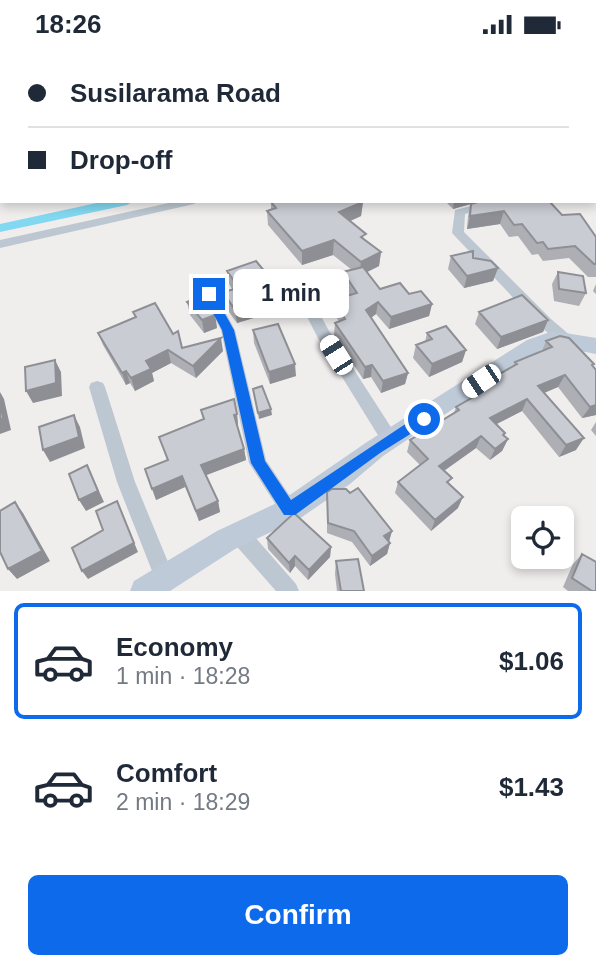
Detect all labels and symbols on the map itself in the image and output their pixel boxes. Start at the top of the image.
callout: 1 min [234,269,349,319]
route end [193,278,225,310]
car [316,332,357,378]
car [458,361,505,401]
route start [408,403,440,435]

